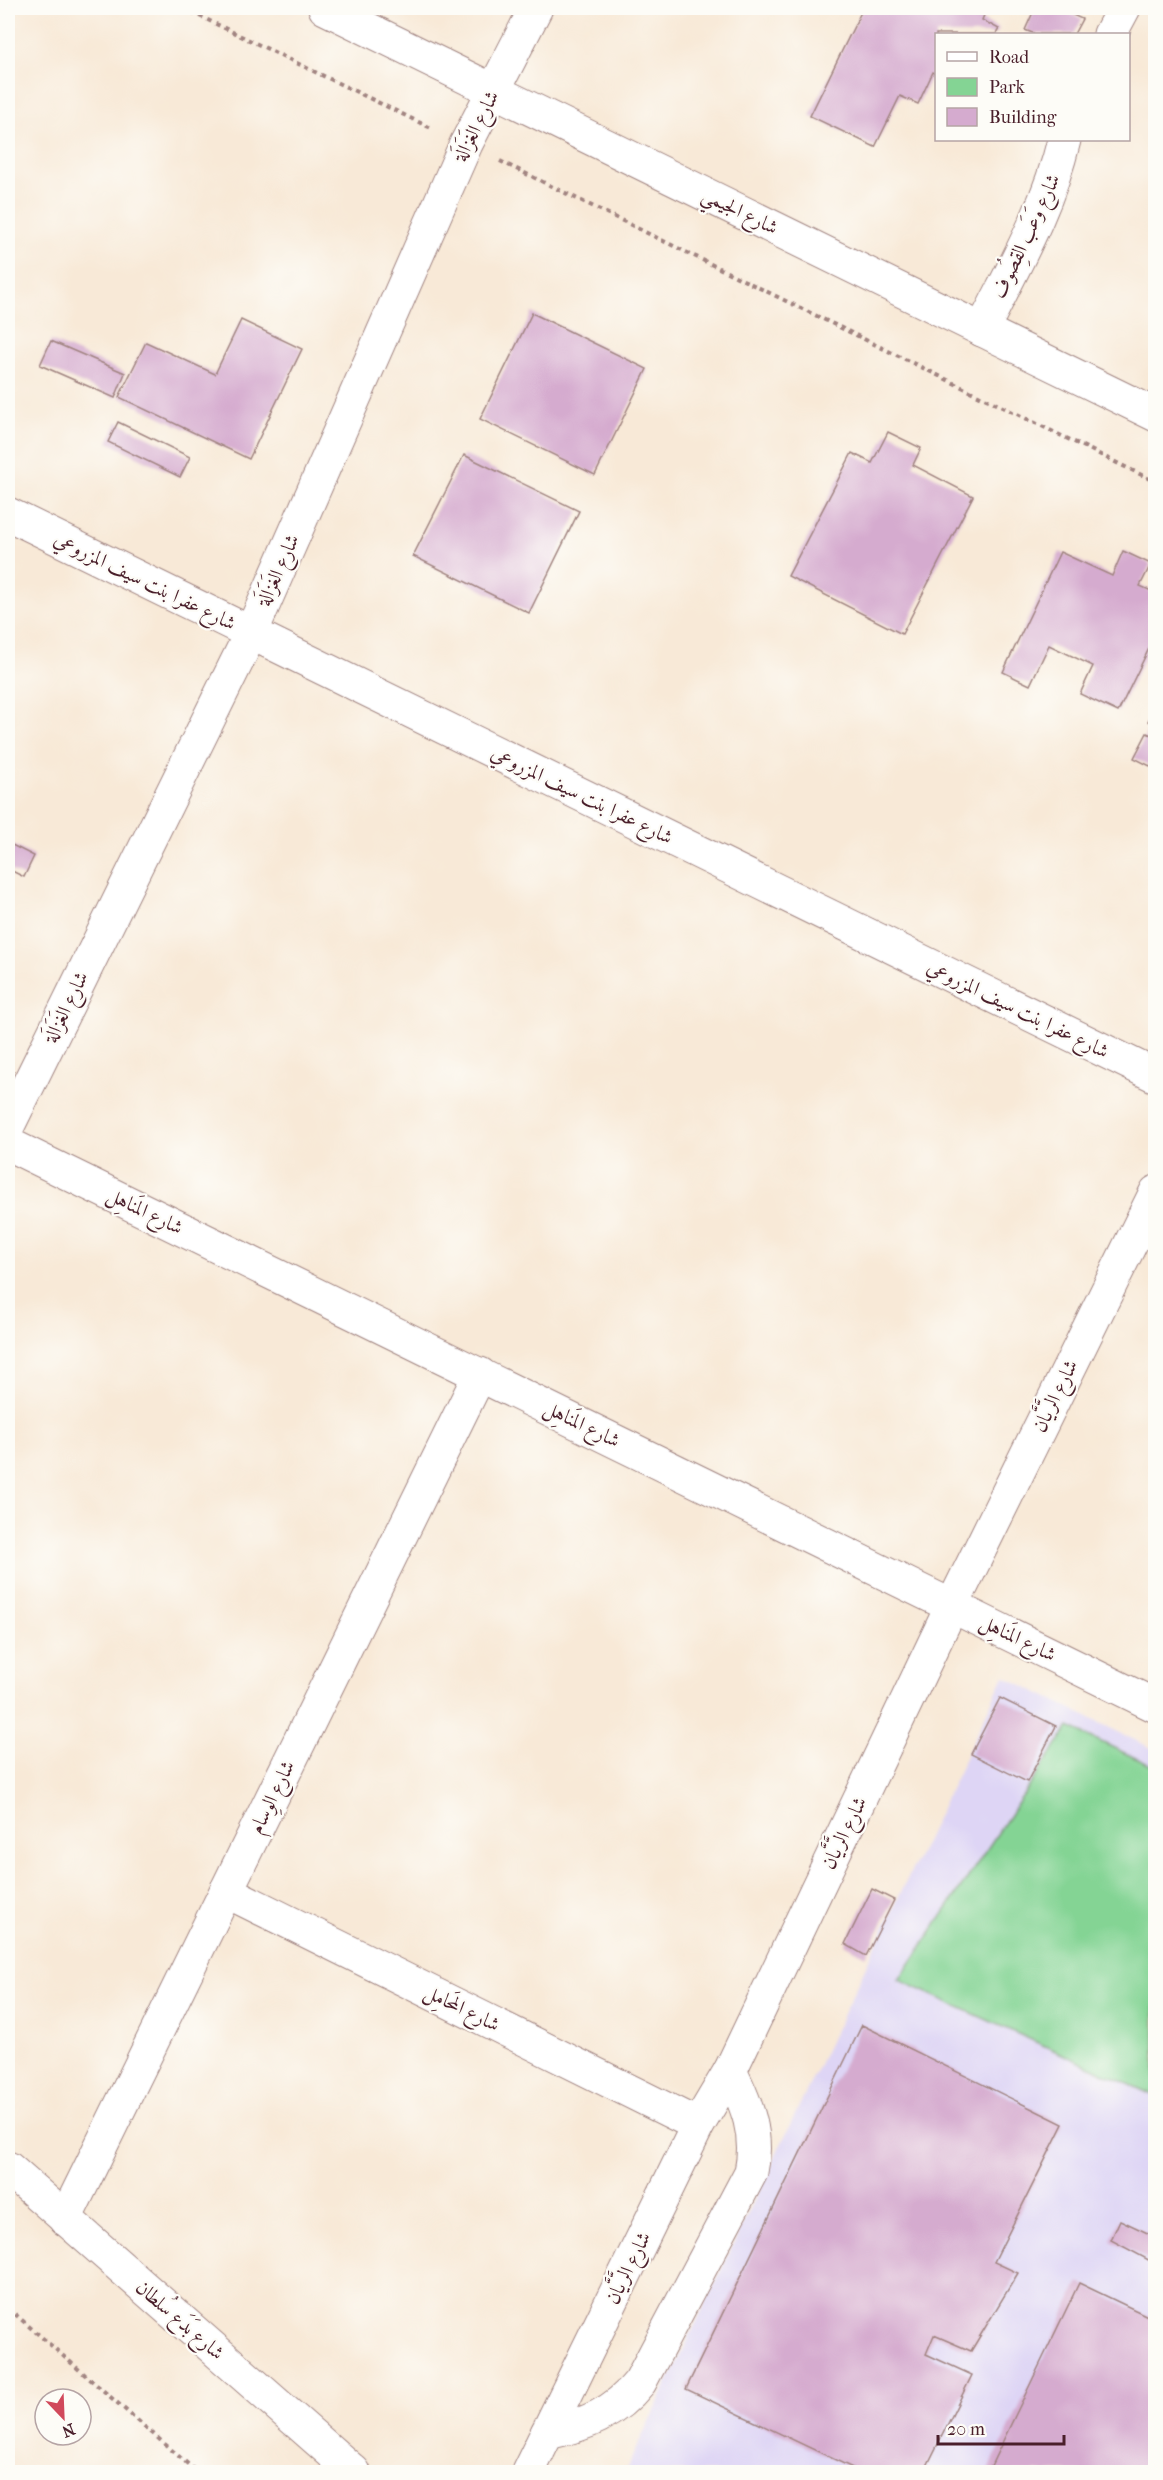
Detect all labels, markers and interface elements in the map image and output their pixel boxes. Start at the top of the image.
legend [935,33,1130,141]
text: Road [989,47,1029,68]
text: Park [989,77,1026,98]
street label: شارع الغَزَالَة [445,85,509,169]
text: Building [989,107,1057,128]
street label: شارع وَعَب القِصُوف [983,168,1070,305]
street label: شارع الجيمي [695,183,782,246]
street label: شارع عفرا بنت سيف المزروعي [48,527,240,640]
street label: شارع الغَزَالَة [249,529,310,613]
street label: شارع عفرا بنت سيف المزروعي [485,741,677,854]
street label: شارع عفرا بنت سيف المزروعي [921,955,1113,1068]
street label: شارع الغَزَالَة [36,966,98,1050]
street label: شارع المَناهِل [101,1180,188,1245]
street label: شارع الرَّيَّان [1022,1353,1088,1439]
street label: شارع المَناهِل [538,1393,625,1458]
street label: شارع المَناهِل [974,1607,1061,1672]
street label: شارع الوِسام [244,1757,305,1840]
street label: شارع الرَّيَّان [811,1790,877,1876]
street label: شارع المَحامِل [418,1977,505,2042]
street label: شارع الرَّيَّان [595,2225,661,2311]
street label: شارع بَدَع سُلطان [127,2272,232,2369]
north arrow [33,2387,93,2447]
scale bar [938,2408,1064,2446]
text: N [59,2419,78,2442]
text: 20 m [947,2419,985,2440]

